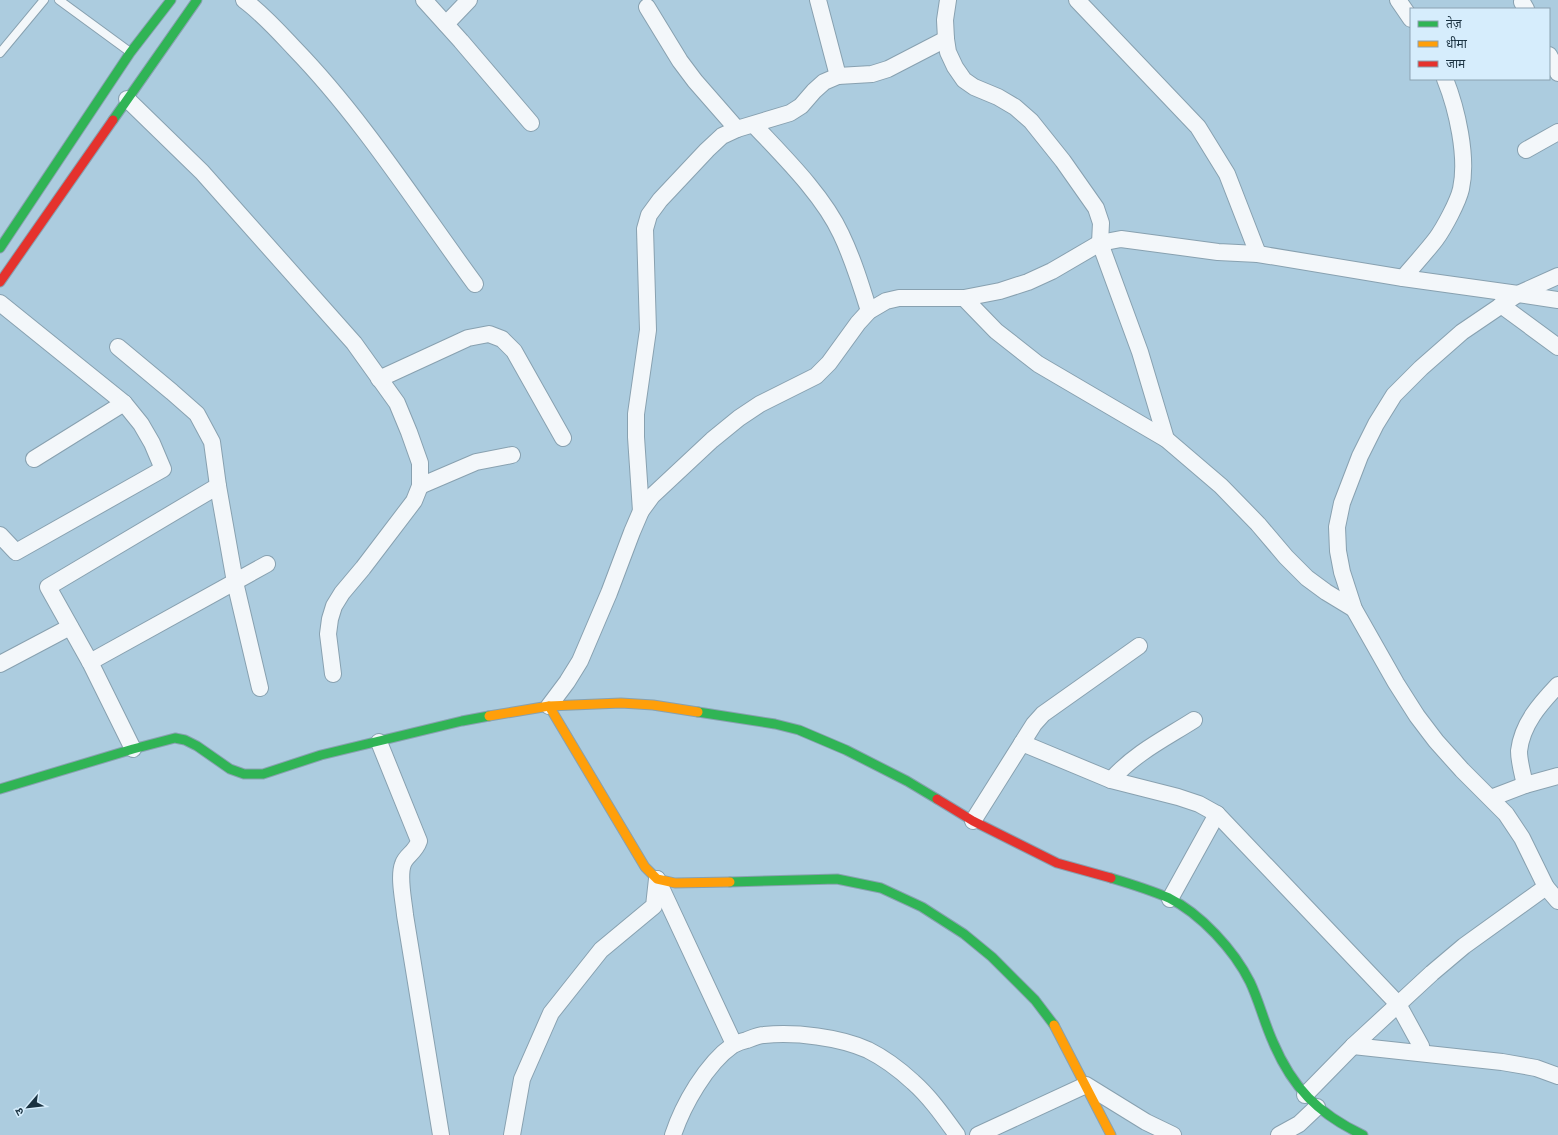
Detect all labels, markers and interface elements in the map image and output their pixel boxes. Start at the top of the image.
legend [1410,8,1550,80]
text: तेज़ [1446,15,1463,32]
text: धीमा [1446,35,1468,52]
text: जाम [1446,55,1466,72]
north arrow [8,1087,48,1127]
text: उ [10,1105,27,1118]

